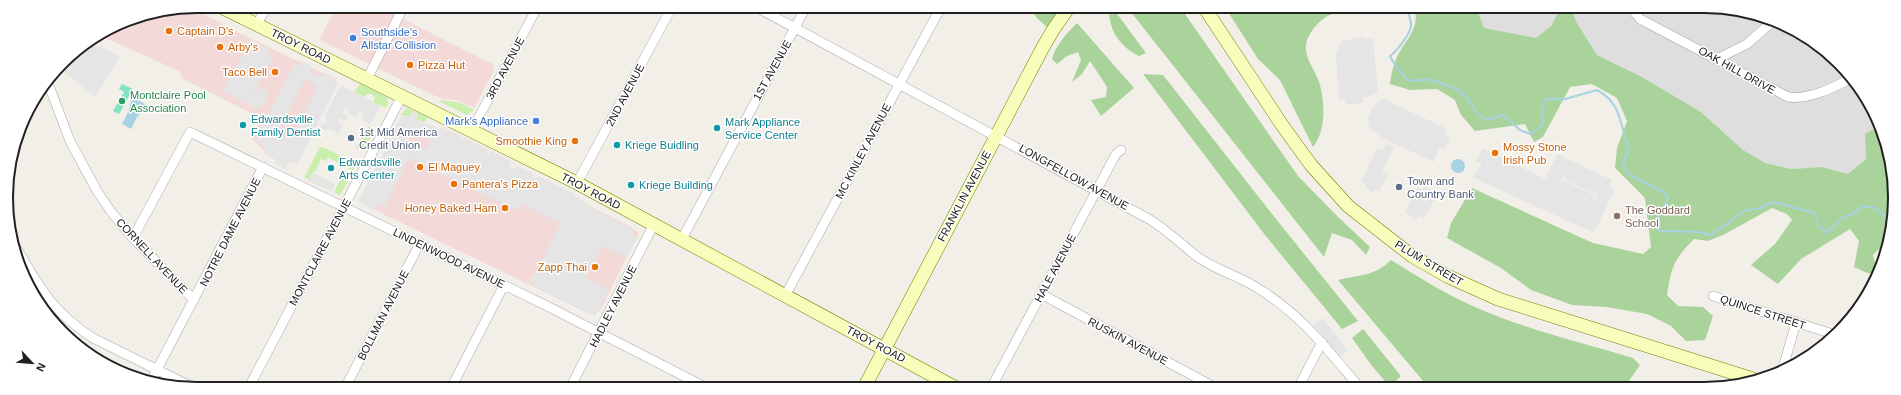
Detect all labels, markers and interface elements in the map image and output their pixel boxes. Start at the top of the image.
place label: Captain D's [177,25,234,37]
marker: Captain D's [164,26,174,36]
street label: TROY ROAD [269,26,333,66]
place label: Southside's Allstar Collision [361,26,436,51]
marker: Southside's Allstar Collision [348,33,358,43]
street label: 3RD AVENUE [484,35,526,101]
street label: 1ST AVENUE [751,38,793,102]
place label: Arby's [228,41,259,53]
marker: Arby's [215,42,225,52]
street label: OAK HILL DRIVE [1697,44,1777,96]
place label: Pizza Hut [418,59,465,71]
marker: Pizza Hut [405,60,415,70]
street label: 2ND AVENUE [604,62,646,128]
place label: Taco Bell [222,66,267,78]
marker: Taco Bell [270,67,280,77]
place label: Montclaire Pool Association [130,89,206,114]
marker: Montclaire Pool Association [117,96,127,106]
street label: MC KINLEY AVENUE [833,101,893,201]
place label: Edwardsville Family Dentist [251,113,321,138]
place label: Mark's Appliance [445,115,528,127]
marker: Mark's Appliance [531,116,541,126]
place label: Mark Appliance Service Center [725,116,800,141]
marker: Edwardsville Family Dentist [238,120,248,130]
marker: Mark Appliance Service Center [712,123,722,133]
place label: 1st Mid America Credit Union [359,126,438,151]
marker: 1st Mid America Credit Union [346,133,356,143]
place label: Smoothie King [495,135,567,147]
marker: Smoothie King [570,136,580,146]
place label: Kriege Buidling [625,139,699,151]
marker: Kriege Buidling [612,140,622,150]
place label: Mossy Stone Irish Pub [1503,141,1567,166]
street label: LONGFELLOW AVENUE [1017,142,1131,212]
street label: FRANKLIN AVENUE [935,148,993,244]
marker: Mossy Stone Irish Pub [1490,148,1500,158]
place label: Edwardsville Arts Center [339,156,401,181]
place label: El Maguey [428,161,480,173]
marker: El Maguey [415,162,425,172]
marker: Edwardsville Arts Center [326,163,336,173]
street label: TROY ROAD [559,170,623,212]
place label: Town and Country Bank [1407,175,1474,200]
street label: NOTRE DAME AVENUE [197,176,263,288]
place label: Pantera's Pizza [462,178,539,190]
marker: Pantera's Pizza [449,179,459,189]
place label: Kriege Building [639,179,713,191]
marker: Kriege Building [626,180,636,190]
marker: Town and Country Bank [1394,182,1404,192]
street label: MONTCLAIRE AVENUE [287,197,353,307]
place label: Honey Baked Ham [405,202,497,214]
marker: Honey Baked Ham [500,203,510,213]
place label: The Goddard School [1625,204,1690,229]
marker: The Goddard School [1612,211,1622,221]
street label: CORNELL AVENUE [114,216,190,296]
street label: LINDENWOOD AVENUE [391,226,507,290]
street label: HALE AVENUE [1032,232,1078,304]
street label: PLUM STREET [1393,238,1465,288]
place label: Zapp Thai [538,261,587,273]
marker: Zapp Thai [590,262,600,272]
street label: HADLEY AVENUE [587,263,639,349]
street label: BOLLMAN AVENUE [355,268,411,362]
street label: QUINCE STREET [1719,293,1808,332]
street label: RUSKIN AVENUE [1086,315,1170,367]
street label: TROY ROAD [844,323,908,365]
north arrow [12,343,52,383]
text: N [34,361,48,374]

